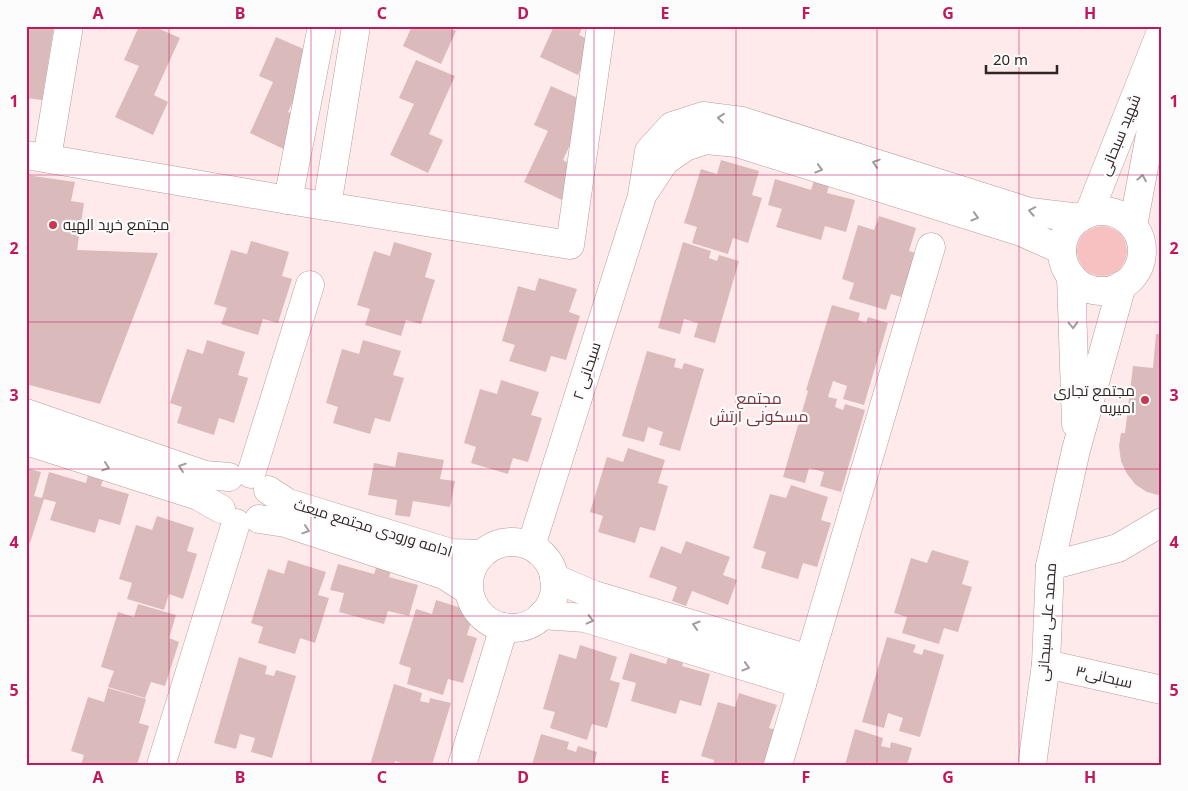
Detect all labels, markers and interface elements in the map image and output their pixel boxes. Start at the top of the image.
text: A [92,2,104,24]
text: B [235,2,245,24]
text: C [377,2,387,24]
text: D [517,2,529,24]
text: E [661,2,670,24]
text: F [802,2,810,24]
text: G [942,2,954,24]
text: H [1084,2,1096,24]
scale bar [986,42,1057,74]
text: 20 m [993,49,1028,69]
text: 1 [9,90,19,112]
text: 1 [1169,90,1179,112]
street label: شهید سبحانی [1094,91,1145,179]
one-way arrow [716,113,724,124]
one-way arrow [873,159,881,169]
one-way arrow [815,164,823,174]
one-way arrow [1137,173,1147,182]
one-way arrow [1027,207,1036,217]
one-way arrow [970,212,978,222]
place label: مجتمع خرید الهیه [63,214,169,236]
marker: مجتمع خرید الهیه [47,219,59,231]
text: 2 [9,237,19,259]
text: 2 [1169,237,1179,259]
one-way arrow [1067,321,1078,329]
street label: سبحانی ۲ [567,339,606,402]
place label: مجتمع تجاری امیریه [1054,380,1135,417]
text: 3 [9,384,19,406]
text: 3 [1169,384,1179,406]
district label: مجتمع مسکونی ارتش [709,387,809,427]
marker: مجتمع تجاری امیریه [1139,394,1151,406]
one-way arrow [101,461,110,471]
one-way arrow [178,462,187,472]
street label: ادامه ورودی مجتمع مبعث [291,493,455,563]
one-way arrow [301,524,310,534]
text: 4 [9,531,19,553]
text: 4 [1169,531,1179,553]
street label: محمد علی سبحانی [1032,562,1061,682]
one-way arrow [586,614,594,625]
one-way arrow [692,621,700,631]
street label: سبحانی۳ [1074,660,1135,693]
one-way arrow [741,661,749,671]
text: 5 [9,679,19,701]
text: 5 [1169,679,1179,701]
text: A [92,766,104,788]
text: B [235,766,245,788]
text: C [377,766,387,788]
text: D [517,766,529,788]
text: E [661,766,670,788]
text: F [802,766,810,788]
text: G [942,766,954,788]
text: H [1084,766,1096,788]

